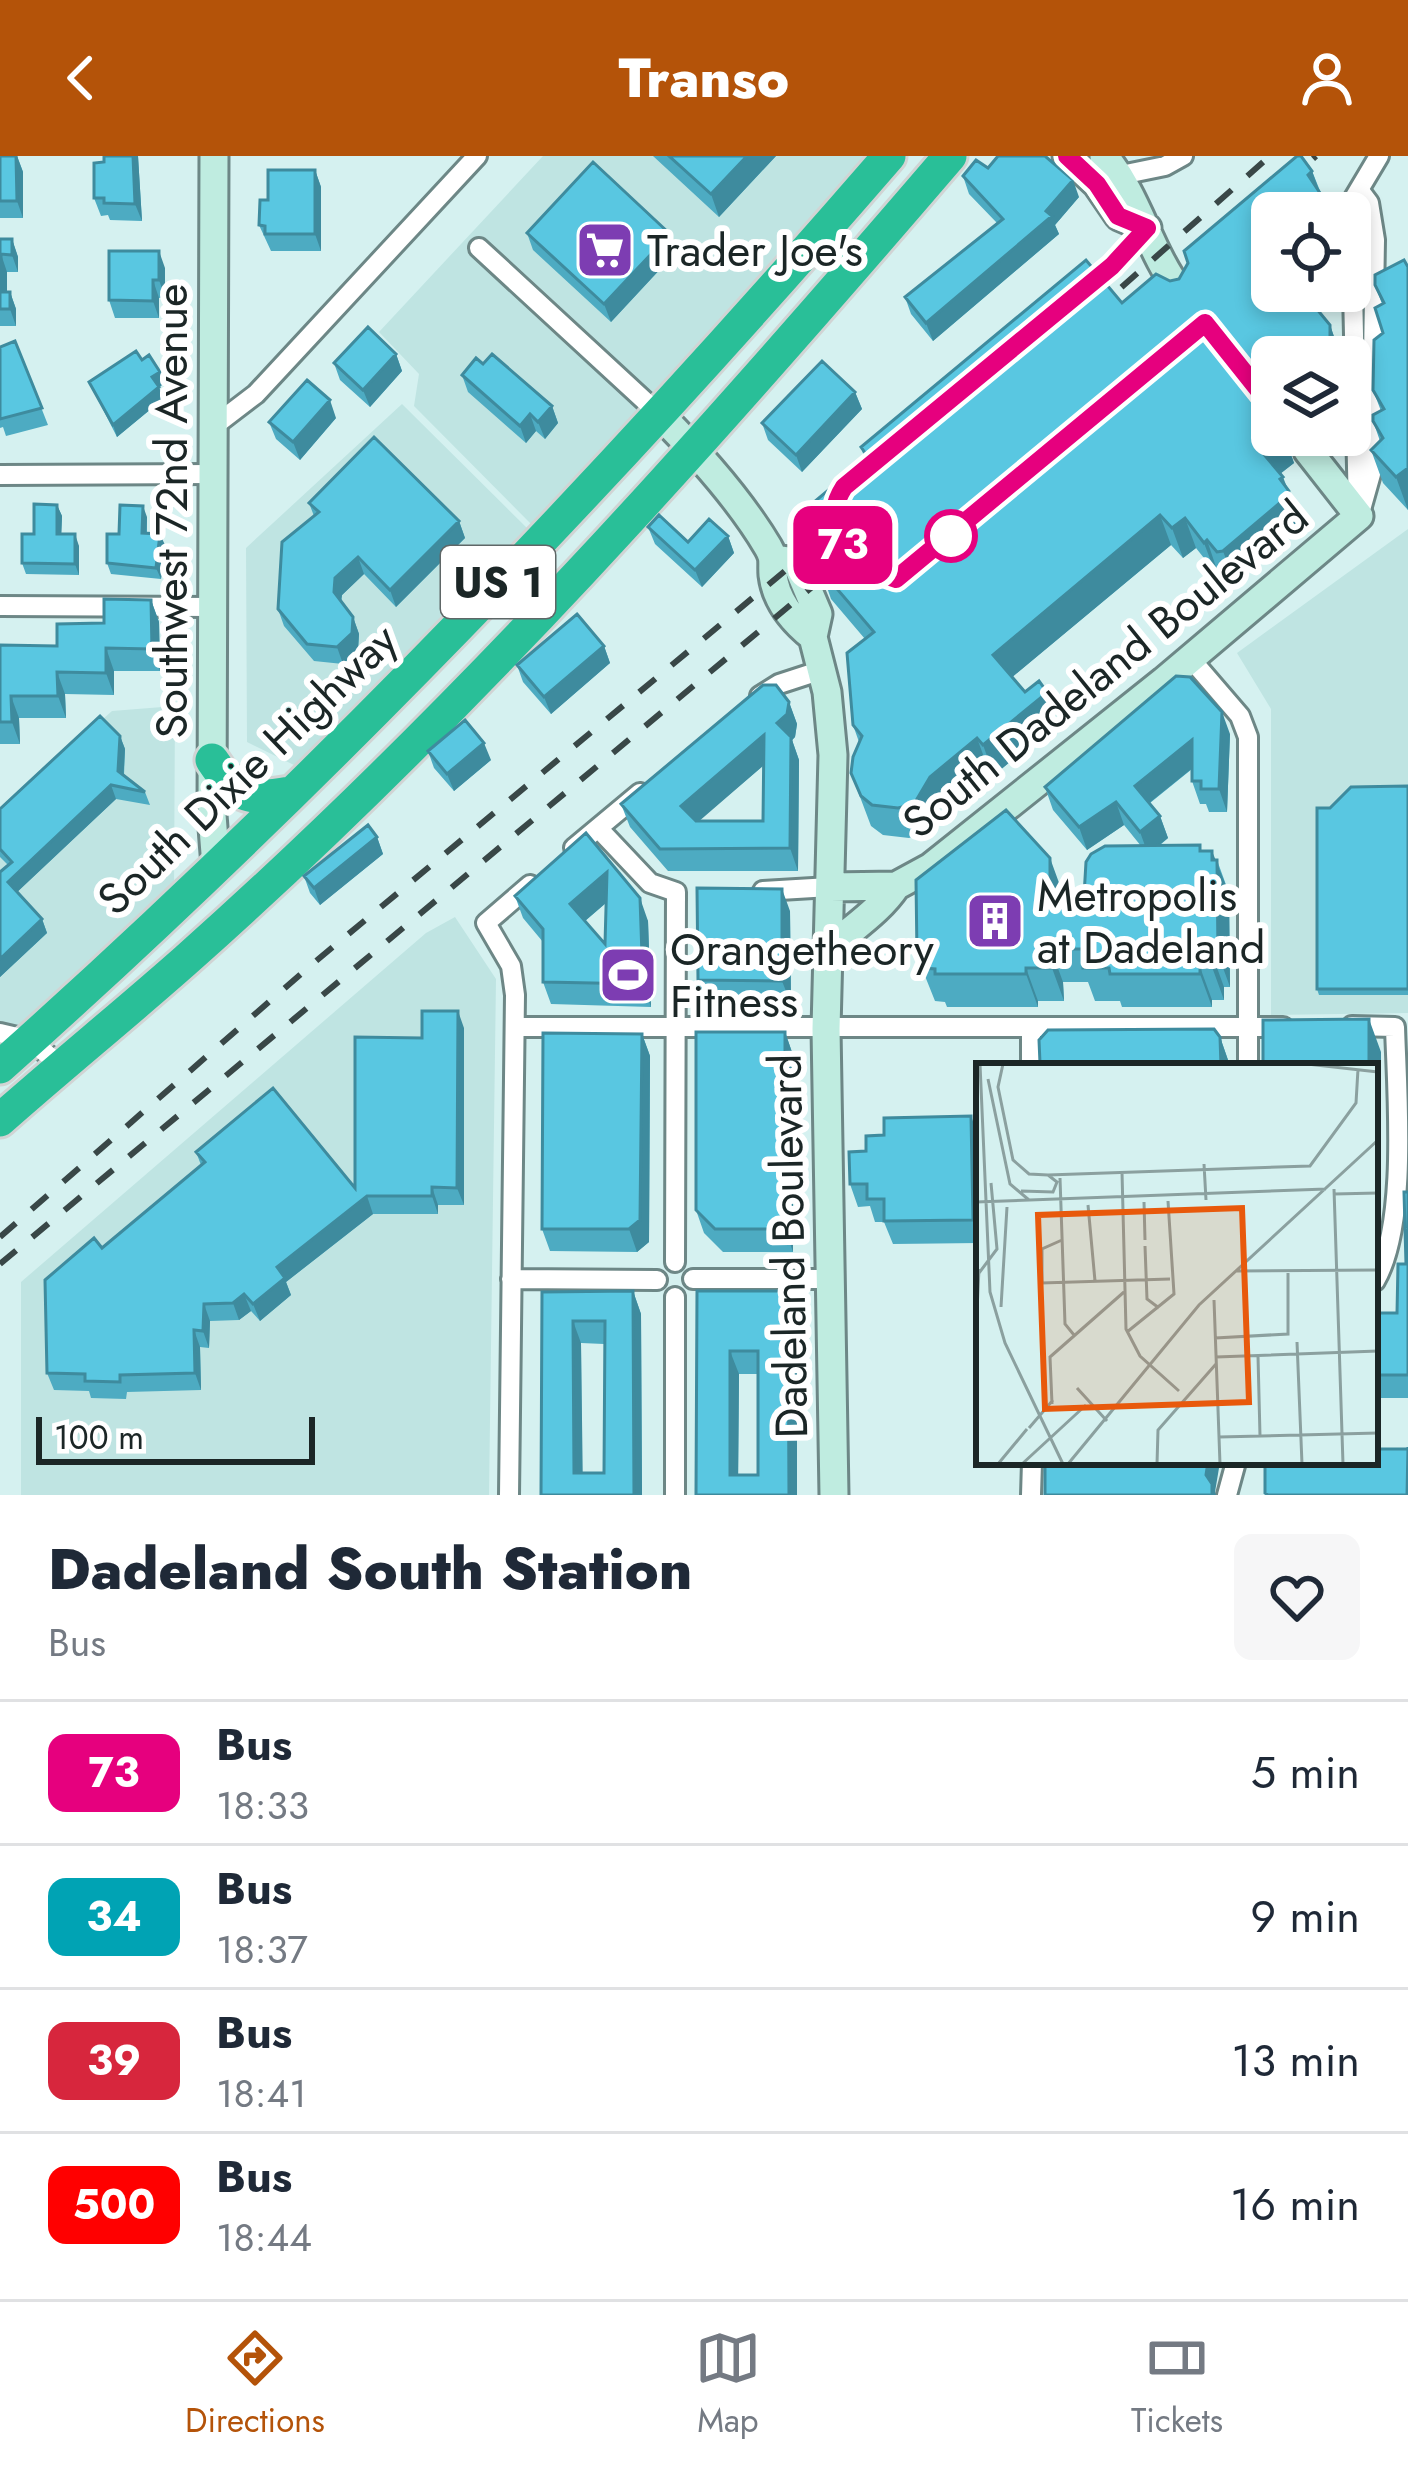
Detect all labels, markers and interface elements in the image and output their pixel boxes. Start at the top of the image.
text: Transo [619,39,789,117]
icon: back [48,45,114,111]
icon: person [1294,45,1360,111]
map controls [1251,192,1371,456]
button: locate [1251,192,1371,312]
place label: Trader Joe's [647,218,863,283]
supermarket icon: Trader Joe's [574,219,636,281]
street label: Southwest 72nd Avenue [139,284,204,738]
button: layers [1251,336,1371,456]
street label: South Dadeland Boulevard [889,485,1322,854]
line badge: 73 [789,506,897,584]
unlabelled marker [926,511,976,561]
text: 73 [817,514,869,575]
road number: US 1 [441,546,555,618]
street label: South Dixie Highway [83,609,412,930]
place label: Metropolis at Dadeland [1037,863,1265,980]
building icon: Metropolis at Dadeland [964,890,1026,952]
place label: Orangetheory Fitness [670,917,934,1034]
sports icon: Orangetheory Fitness [597,944,659,1006]
street label: Dadeland Boulevard [753,1053,824,1439]
inset map [976,1063,1378,1465]
scale bar [36,1411,315,1464]
text: 100 m [54,1414,144,1461]
text: Dadeland South Station [48,1528,693,1610]
button: heart [1234,1534,1360,1660]
text: Bus [48,1614,106,1671]
text: Bus [216,1712,292,1777]
text: 5 min [1251,1740,1360,1805]
text: 73 [88,1742,140,1803]
text: 18:33 [216,1777,309,1834]
text: Bus [216,1856,292,1921]
text: 9 min [1250,1884,1360,1949]
text: 34 [86,1886,142,1947]
text: 18:37 [216,1921,308,1978]
text: Bus [216,2000,292,2065]
text: 13 min [1231,2028,1360,2093]
text: 39 [87,2030,141,2091]
text: 18:41 [216,2065,307,2122]
text: Bus [216,2144,292,2209]
text: 16 min [1230,2172,1360,2237]
text: 500 [73,2174,155,2235]
text: 18:44 [216,2209,312,2266]
tab: Directions [185,2325,325,2444]
tab: Map [695,2325,761,2444]
tab: Tickets [1131,2325,1223,2444]

